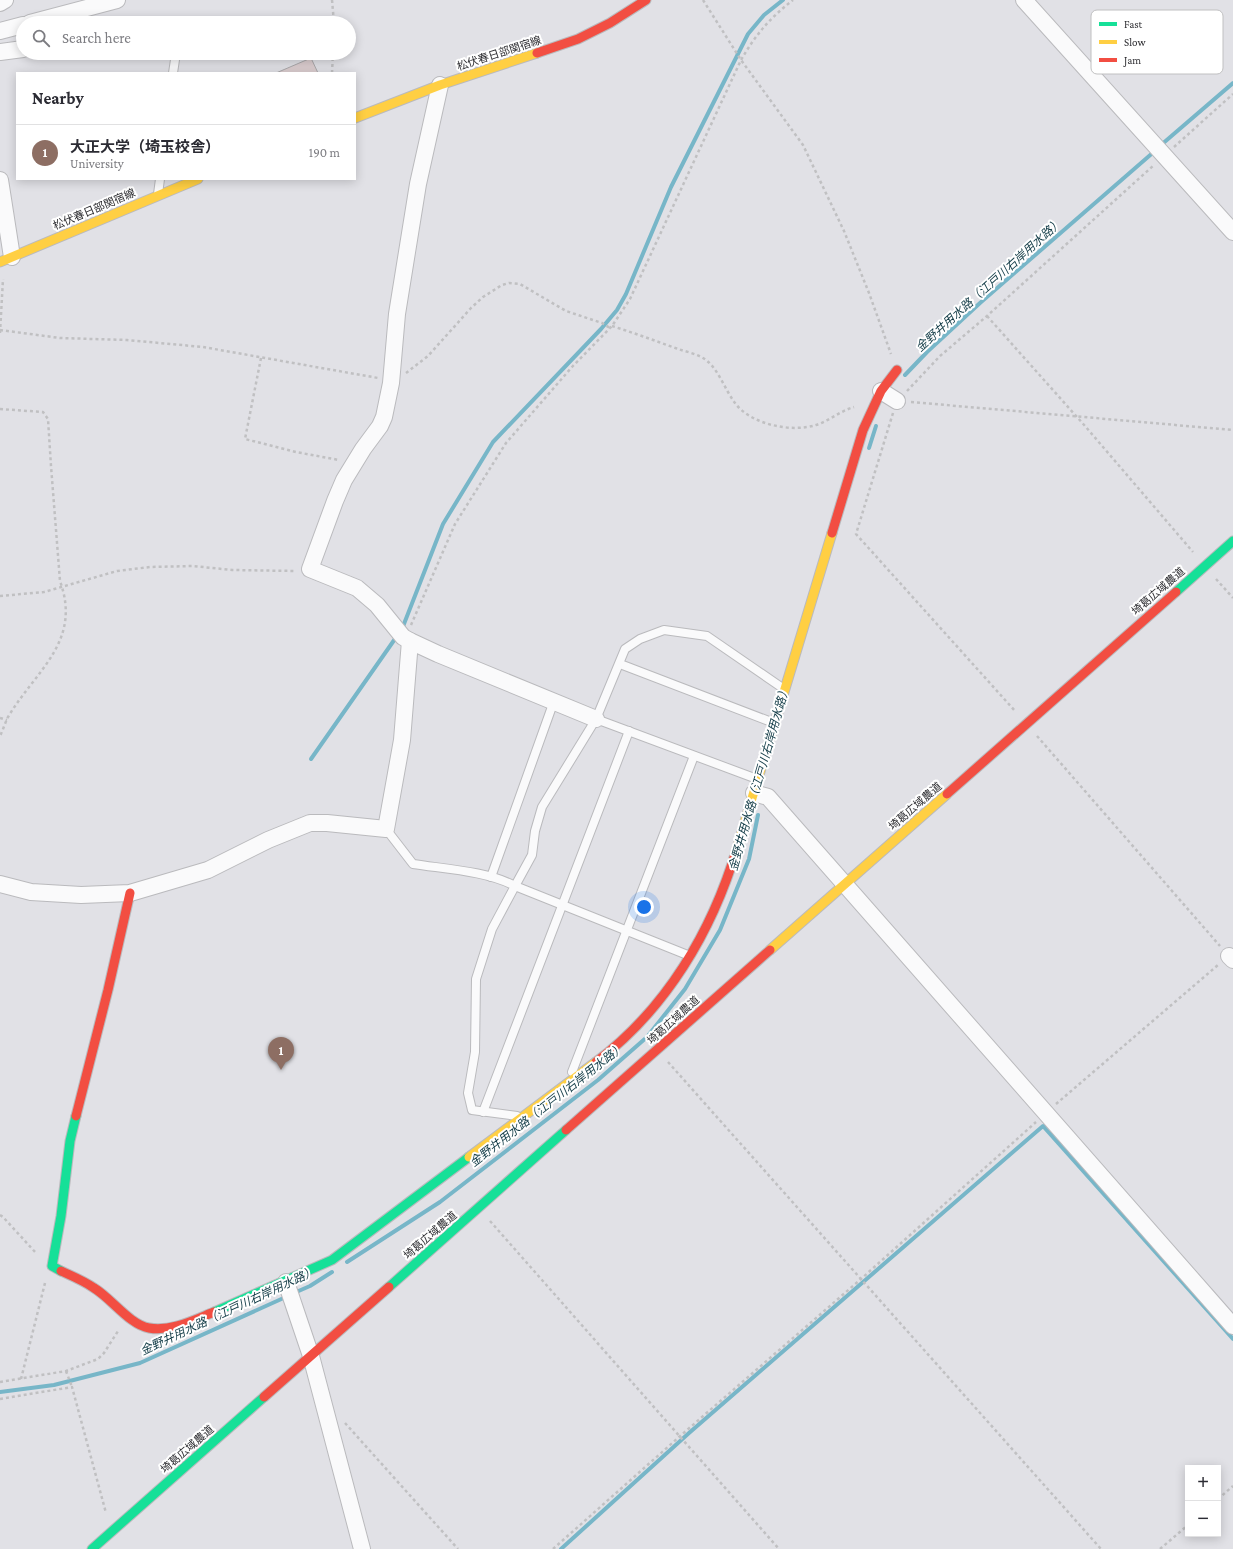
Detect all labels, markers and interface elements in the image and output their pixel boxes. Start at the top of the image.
legend [1091,10,1223,74]
search box [16,16,356,60]
text: Fast [1124,18,1143,30]
icon: search [30,27,52,49]
text: Search here [62,30,131,46]
street label: 松伏春日部関宿線 [455,34,543,72]
text: Slow [1124,36,1146,48]
text: Jam [1123,54,1141,67]
text: Nearby [32,89,84,108]
text: 大正大学（埼玉校舎） [70,139,220,155]
text: 1 [43,145,47,160]
text: 190 m [309,145,340,160]
text: University [70,156,124,171]
street label: 松伏春日部関宿線 [51,186,137,232]
water label: 金野井用水路（江戸川右岸用水路） [913,216,1065,354]
street label: 埼葛広域農道 [1129,565,1187,617]
water label: 金野井用水路（江戸川右岸用水路） [726,684,792,872]
street label: 埼葛広域農道 [886,780,944,832]
your location [634,897,654,917]
street label: 埼葛広域農道 [644,993,702,1047]
pin: 1 [268,1037,294,1070]
water label: 金野井用水路（江戸川右岸用水路） [467,1040,627,1170]
street label: 埼葛広域農道 [401,1209,459,1261]
water label: 金野井用水路（江戸川右岸用水路） [138,1264,318,1358]
street label: 埼葛広域農道 [158,1423,216,1475]
map controls [1185,1465,1221,1537]
button: + [1185,1465,1221,1501]
button: − [1185,1501,1221,1537]

